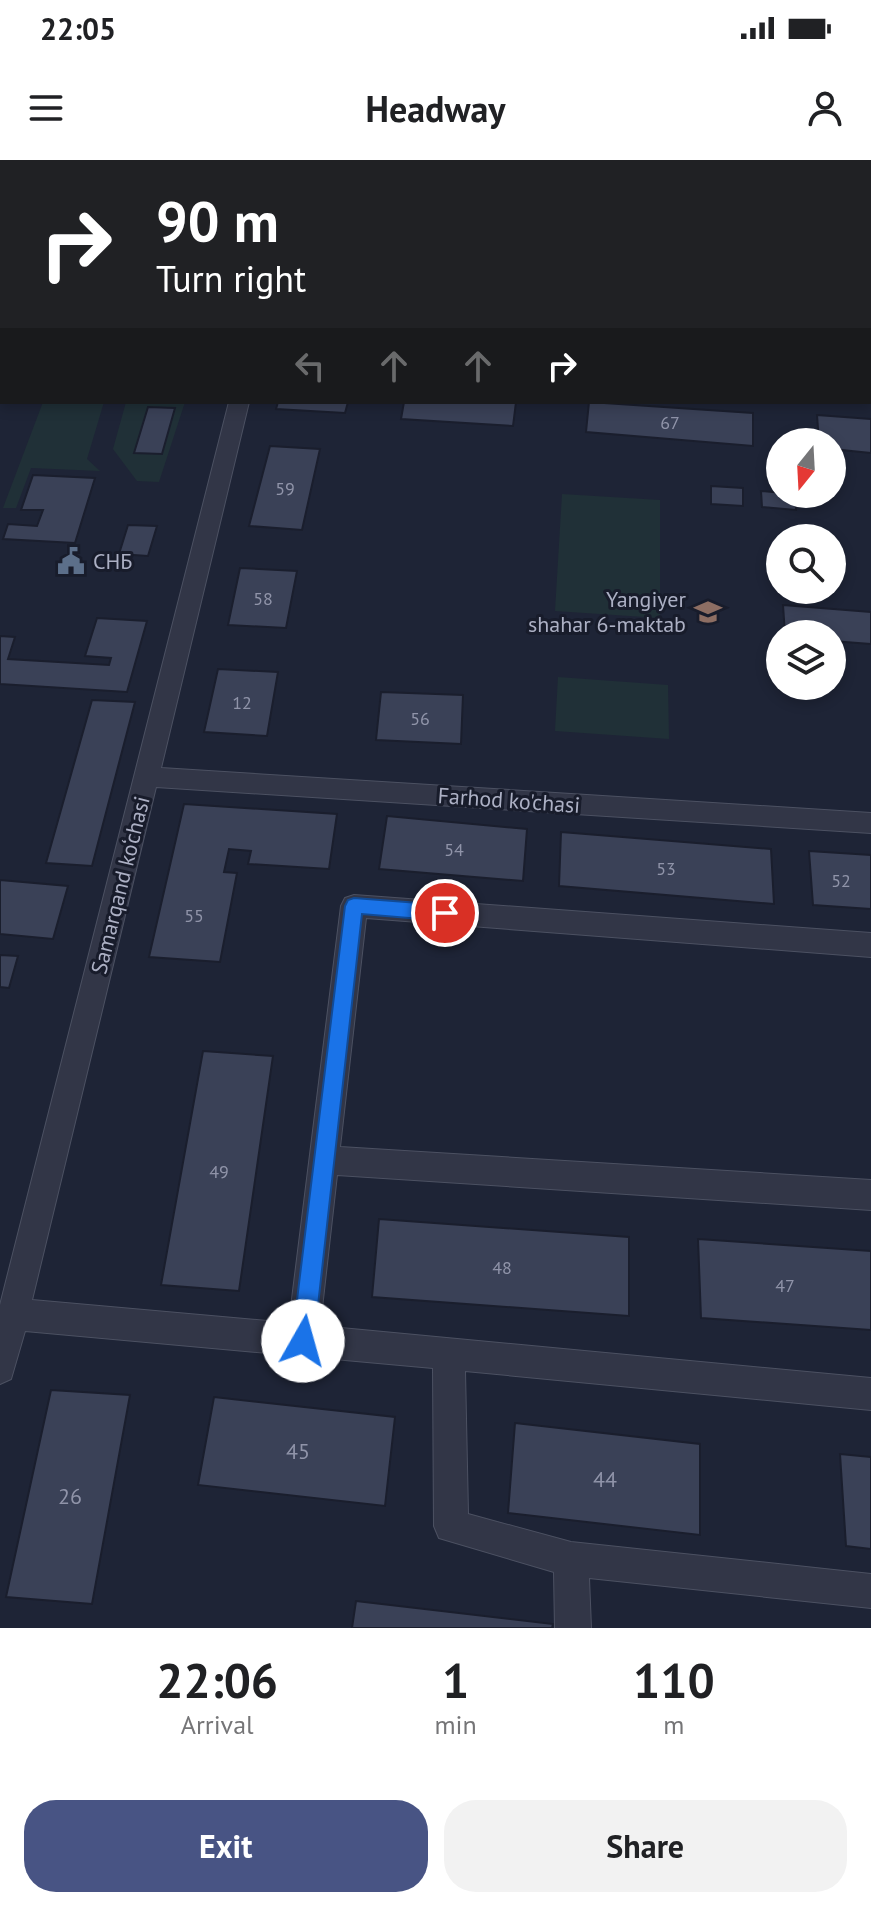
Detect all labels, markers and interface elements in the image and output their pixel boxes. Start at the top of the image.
text: 22:05 [40,9,116,48]
text: Headway [365,85,506,132]
icon: menu [24,86,68,130]
icon: person [803,86,847,130]
text: 90 m [156,185,279,257]
icon: right [24,192,128,296]
text: Turn right [156,255,306,302]
icon: left [288,344,332,388]
icon: ahead [372,344,416,388]
icon: ahead [456,344,500,388]
icon: right [540,344,584,388]
house number: 67 [660,411,680,434]
north arrow [766,428,846,508]
map controls [766,428,846,700]
house number: 59 [275,477,295,500]
button: search [766,524,846,604]
public building icon: СНБ [56,546,86,576]
place label: СНБ [93,547,132,575]
place label: Yangiyer shahar 6-maktab [528,585,687,638]
house number: 58 [253,587,273,610]
school or university icon: Yangiyer shahar 6-maktab [693,597,723,627]
button: layers [766,620,846,700]
house number: 12 [232,691,252,714]
house number: 56 [410,707,430,730]
street label: Farhod ko'chasi [437,781,581,819]
street label: Samarqand ko‘chasi [84,793,156,977]
house number: 54 [444,838,464,861]
house number: 53 [656,857,676,880]
house number: 52 [831,869,851,892]
pin [411,879,479,947]
icon: arrive [423,891,467,935]
house number: 55 [184,904,204,927]
house number: 49 [209,1160,229,1183]
house number: 48 [492,1256,512,1279]
house number: 47 [775,1274,795,1297]
position arrow [261,1299,345,1383]
house number: 45 [286,1437,310,1465]
house number: 44 [593,1465,617,1493]
house number: 26 [58,1482,82,1510]
text: 22:06 [156,1649,278,1711]
text: 1 [442,1649,469,1711]
text: 110 [633,1649,715,1711]
text: Arrival [181,1708,254,1741]
text: min [434,1708,477,1741]
text: m [663,1708,684,1741]
button: Exit [24,1800,428,1892]
button: Share [444,1800,847,1892]

